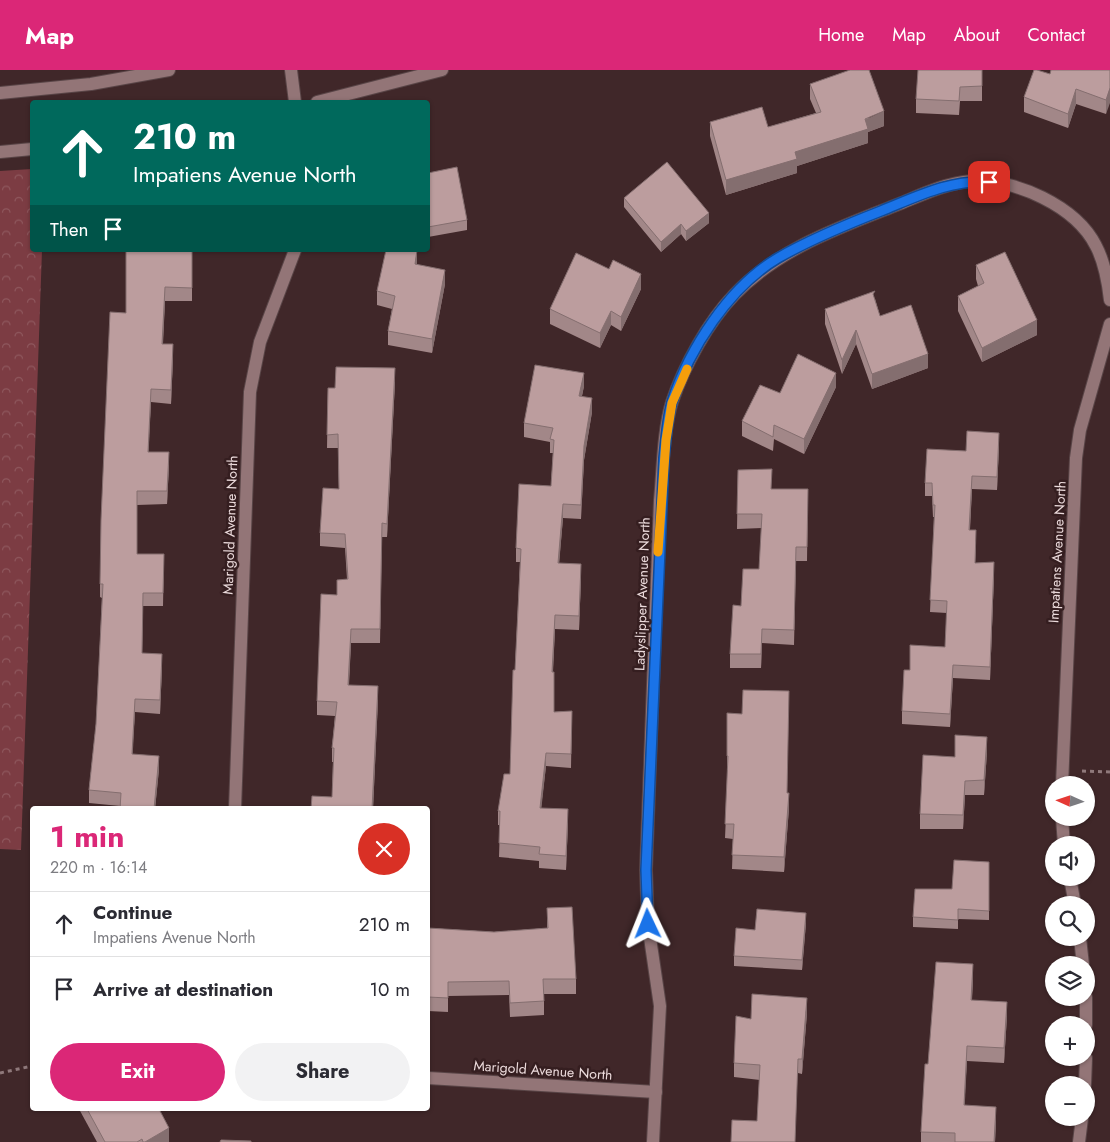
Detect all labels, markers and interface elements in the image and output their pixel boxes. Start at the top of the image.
text: Map [25,18,74,53]
text: Home [818,22,864,48]
text: Map [892,22,926,48]
text: About [954,22,999,48]
text: Contact [1027,22,1085,48]
text: 210 m [133,112,236,162]
icon: ahead [50,120,115,185]
text: Impatiens Avenue North [133,158,357,190]
pin [968,161,1010,203]
icon: arrive [975,168,1003,196]
icon: arrive [99,215,127,243]
text: Then [50,216,89,243]
street label: Marigold Avenue North [218,455,242,595]
street label: Impatiens Avenue North [1043,480,1071,624]
street label: Ladyslipper Avenue North [629,517,655,671]
north arrow [1045,776,1095,826]
map controls [1045,776,1095,1126]
text: 1 min [50,815,124,858]
button: close [358,823,410,875]
button: sound [1045,836,1095,886]
text: 220 m · 16:14 [50,856,147,879]
button: search [1045,896,1095,946]
position arrow [621,897,673,949]
text: Continue [93,899,172,926]
icon: ahead [50,910,78,938]
text: 210 m [359,911,410,938]
text: Impatiens Avenue North [93,926,256,949]
button: layers [1045,956,1095,1006]
icon: arrive [50,975,78,1003]
text: Arrive at destination [93,976,273,1003]
text: 10 m [370,976,410,1003]
button: + [1045,1016,1095,1066]
button: Exit [50,1043,225,1101]
button: Share [235,1043,410,1101]
street label: Marigold Avenue North [473,1055,613,1085]
button: − [1045,1076,1095,1126]

